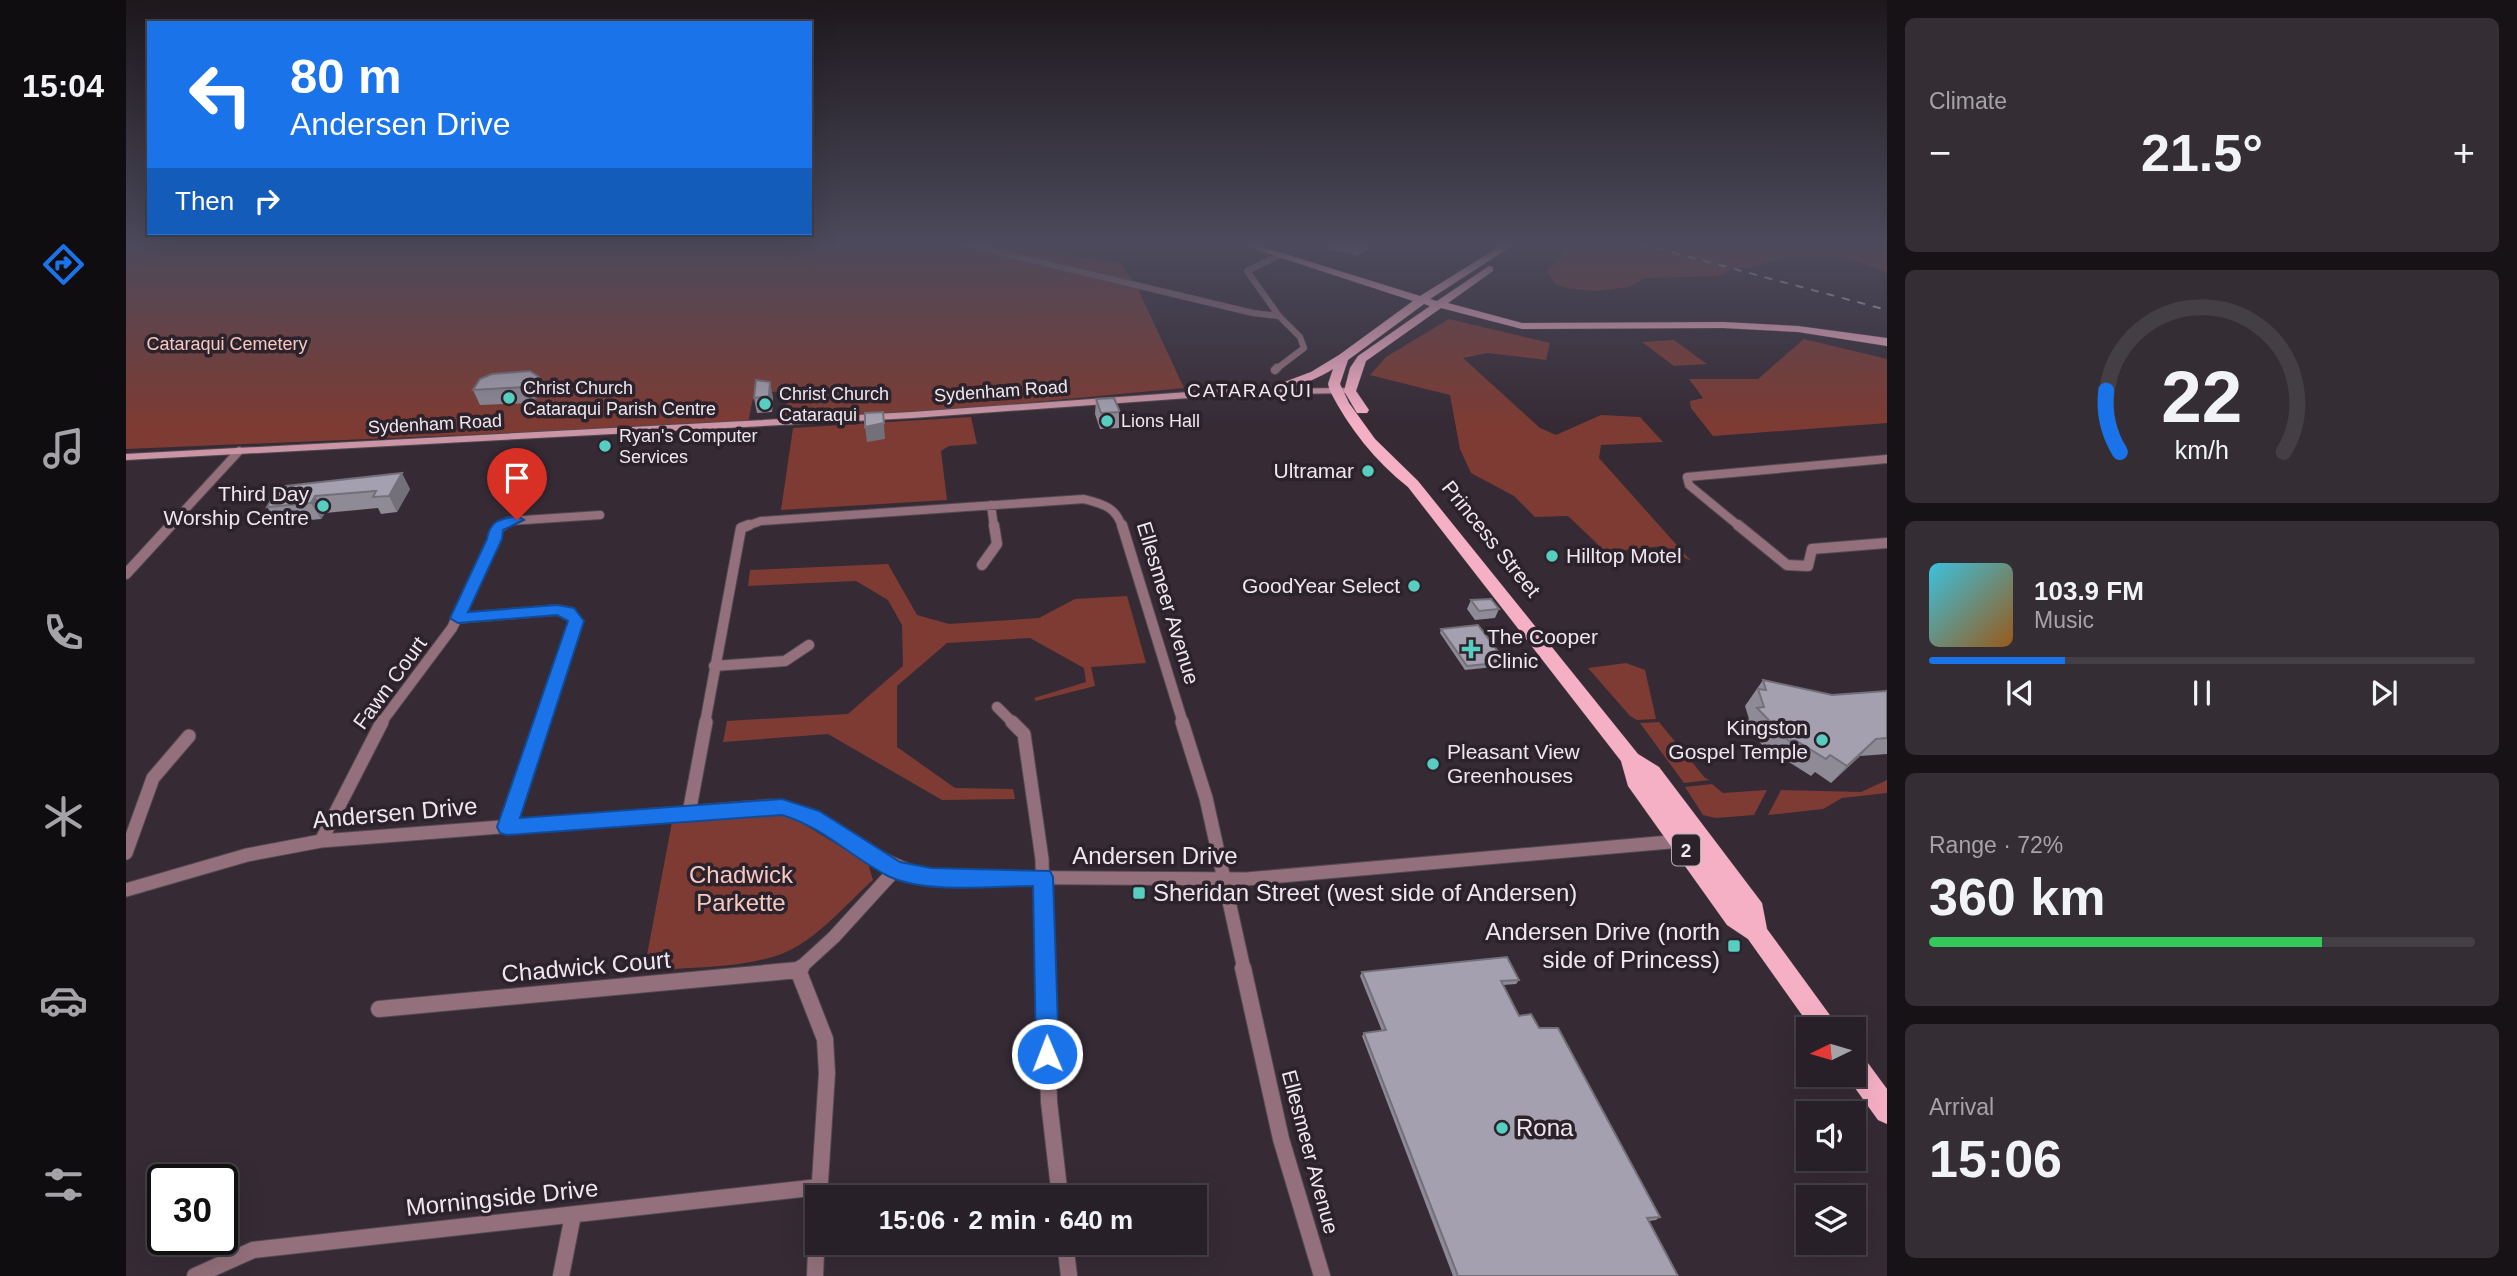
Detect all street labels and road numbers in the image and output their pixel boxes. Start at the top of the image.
street label: Sydenham Road [933,376,1069,406]
street label: Sydenham Road [368,411,502,437]
street label: Princess Street [1438,476,1545,601]
street label: Ellesmeer Avenue [1133,519,1204,687]
street label: Fawn Court [348,632,431,733]
street label: Andersen Drive [311,792,479,833]
road number: 2 [1672,834,1700,866]
street label: Andersen Drive [1072,842,1238,869]
street label: Chadwick Court [500,946,672,987]
street label: Ellesmeer Avenue [1278,1067,1343,1236]
street label: Morningside Drive [404,1174,600,1221]

